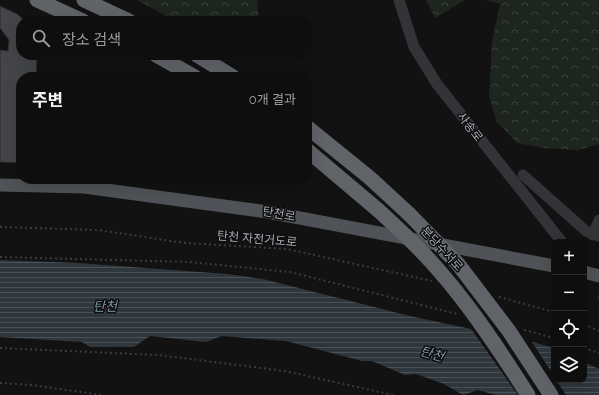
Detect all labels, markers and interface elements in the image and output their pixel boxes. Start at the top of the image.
search box [16,16,312,60]
icon: search [30,27,52,49]
text: 장소 검색 [62,31,121,49]
text: 주변 [32,90,63,110]
text: 0개 결과 [249,92,296,107]
street label: 사송로 [454,110,486,144]
street label: 탄천로 [261,204,297,224]
street label: 분당수서로 [418,224,466,274]
street label: 탄천 자전거도로 [216,229,298,249]
map controls [551,239,587,383]
button: + [551,239,587,275]
button: − [551,275,587,311]
water label: 탄천 [93,299,118,314]
button: locate [551,311,587,347]
water label: 탄천 [418,343,447,365]
button: layers [551,347,587,383]

